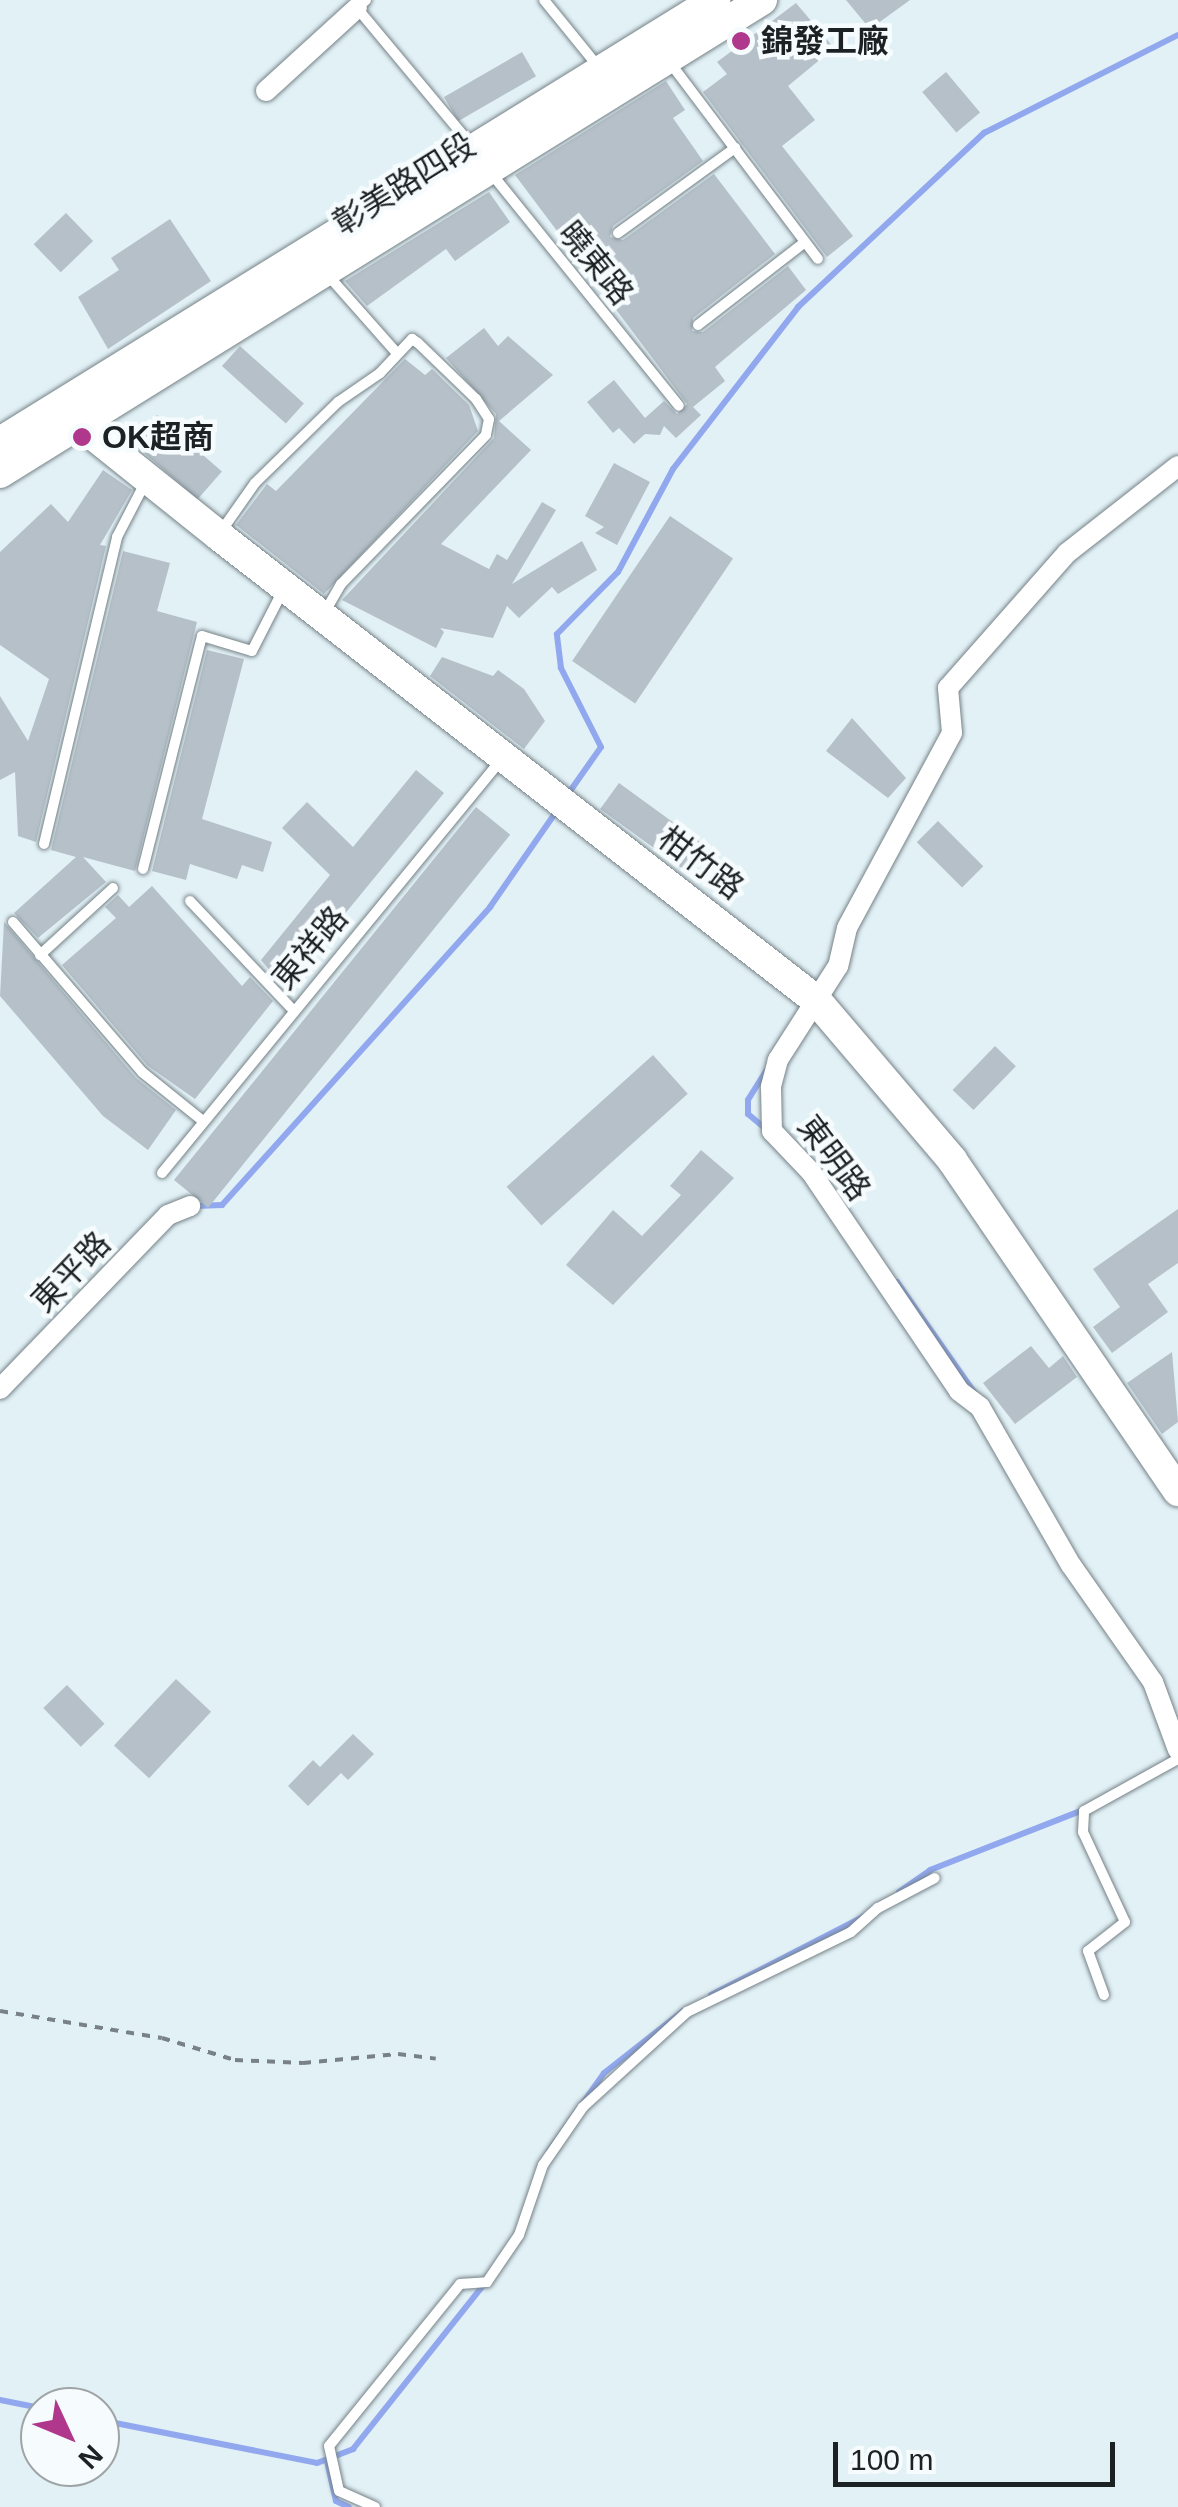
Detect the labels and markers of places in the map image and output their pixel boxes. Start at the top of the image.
place label: 錦發工廠 [761,22,889,60]
marker: 錦發工廠 [730,30,752,52]
place label: OK超商 [102,418,214,456]
marker: OK超商 [71,426,93,448]

